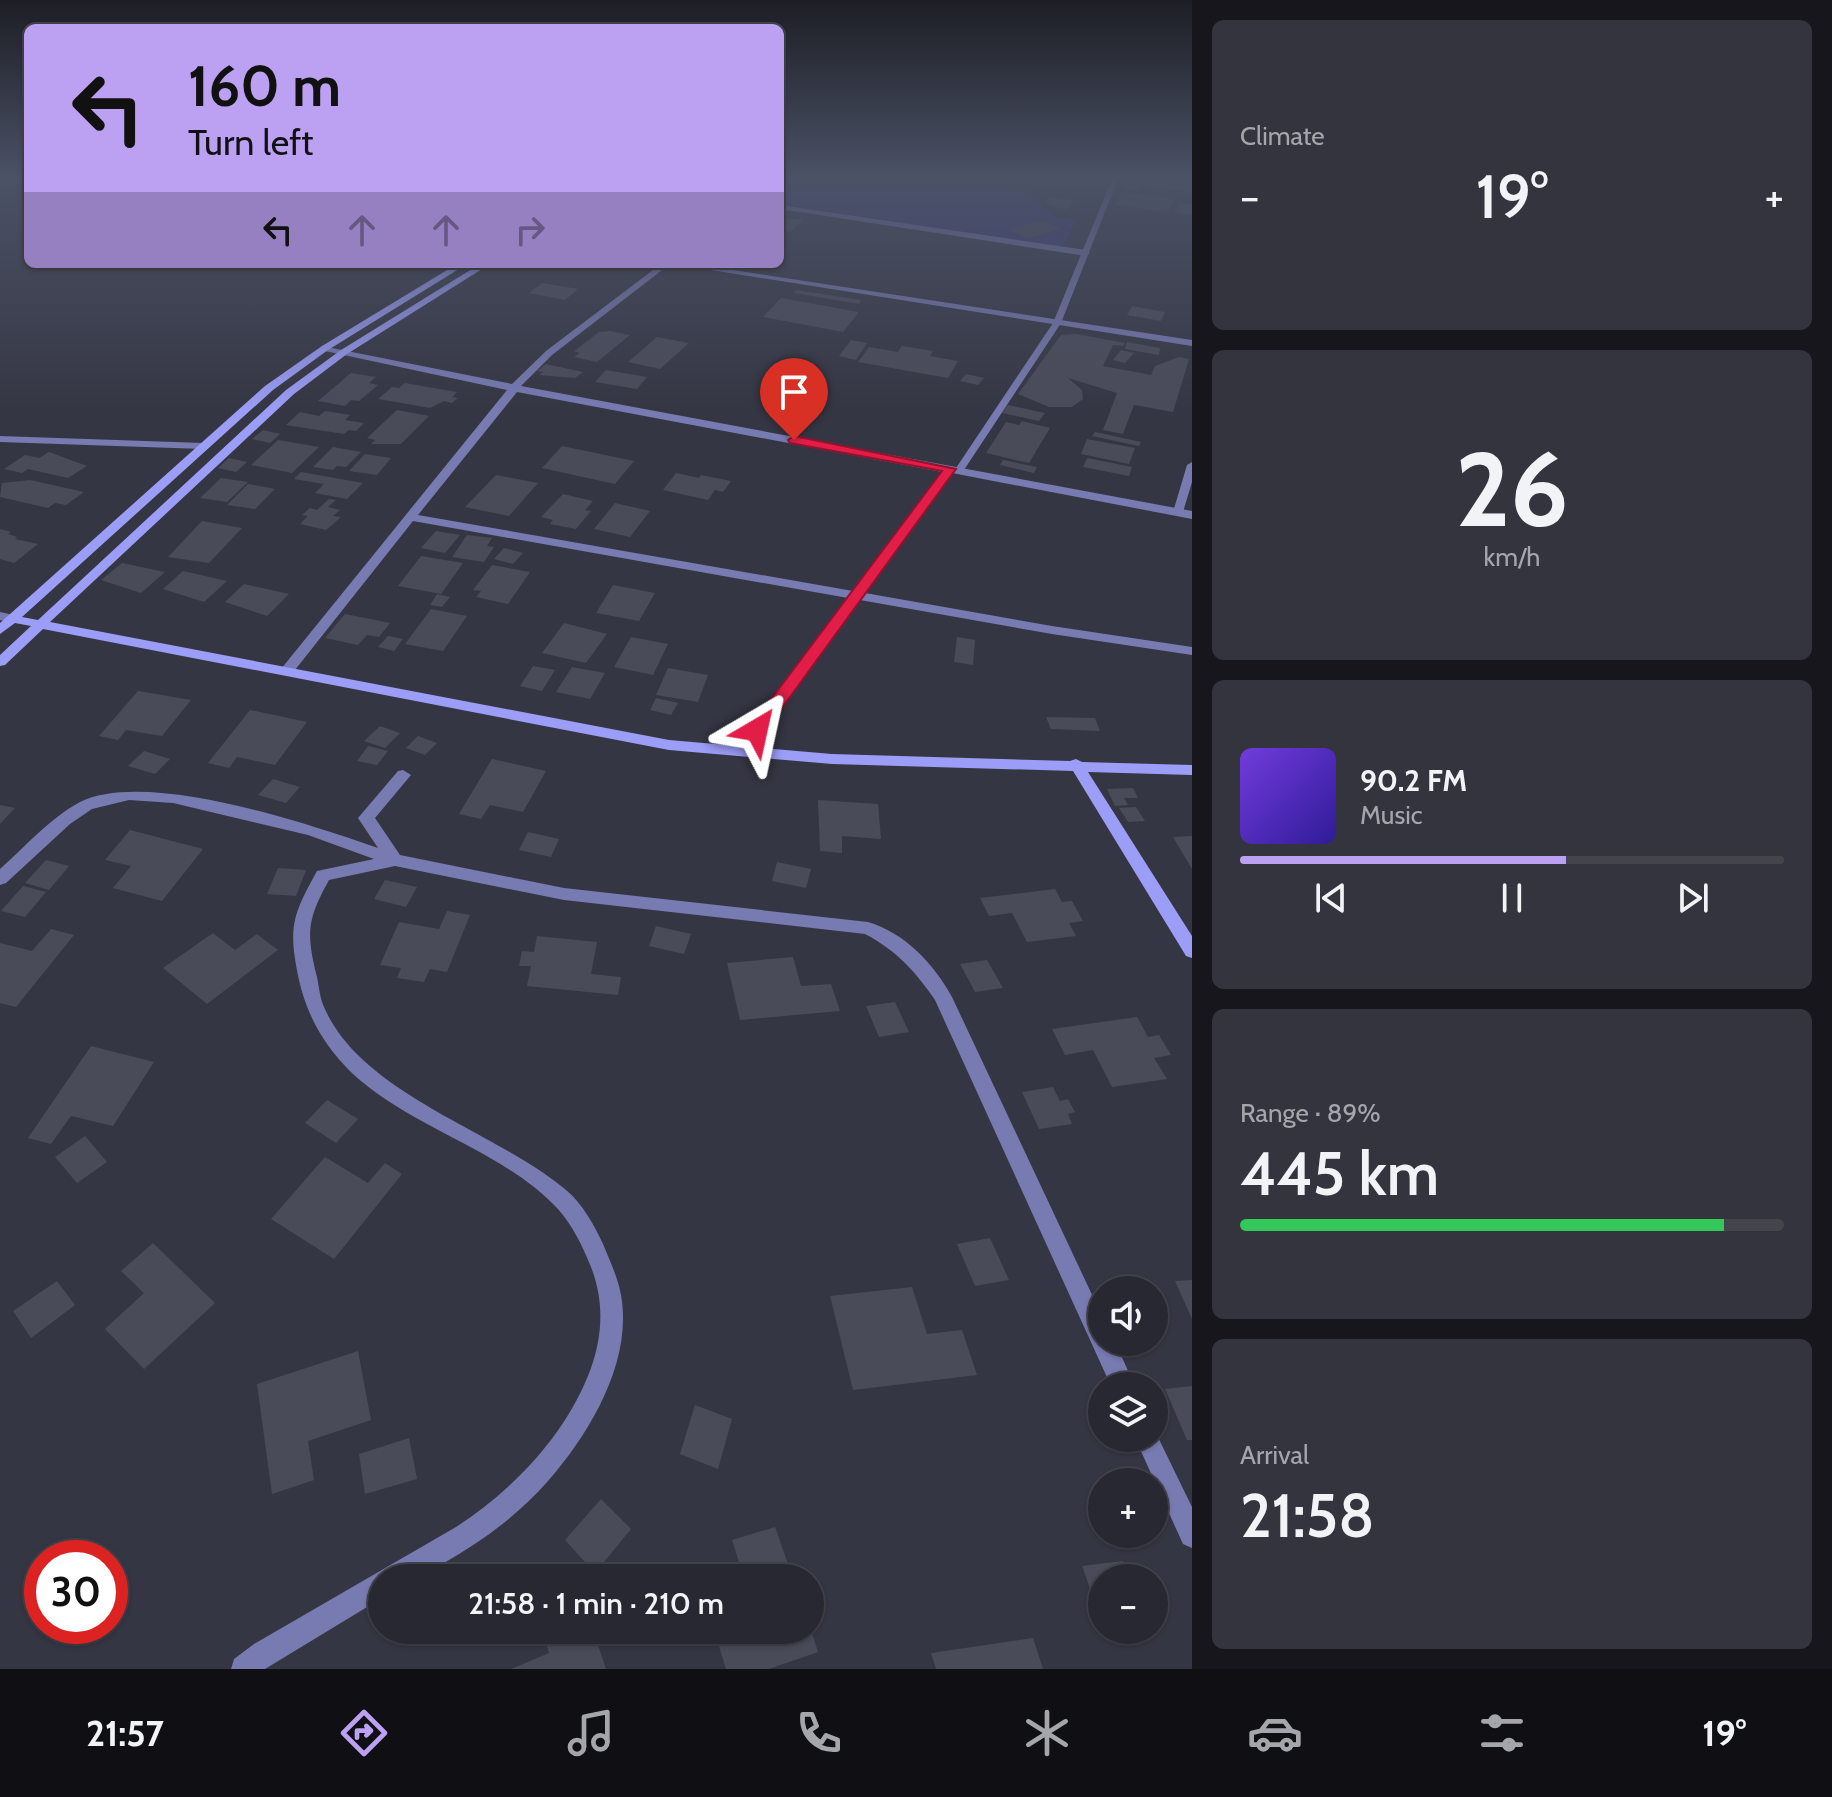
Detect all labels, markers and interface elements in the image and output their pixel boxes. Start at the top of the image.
text: 160 m [188,52,341,120]
icon: left [56,56,160,160]
text: Turn left [188,120,313,164]
text: Climate [1240,120,1325,152]
text: 19° [1476,160,1548,233]
text: − [1240,170,1259,223]
text: + [1765,170,1784,223]
icon: left [256,208,300,252]
icon: ahead [340,208,384,252]
icon: ahead [424,208,468,252]
icon: right [508,208,552,252]
pin [760,358,828,440]
icon: arrive [772,370,816,414]
text: 26 [1455,426,1569,552]
text: km/h [1484,541,1540,573]
position arrow [715,688,799,772]
text: 90.2 FM [1360,762,1467,799]
text: Music [1360,799,1423,831]
icon: previous [1309,876,1353,920]
icon: pause [1490,876,1534,920]
icon: next [1671,876,1715,920]
text: Range · 89% [1240,1097,1381,1129]
text: 445 km [1240,1137,1439,1210]
map controls [1088,1276,1168,1644]
button: sound [1088,1276,1168,1356]
button: layers [1088,1372,1168,1452]
text: Arrival [1240,1439,1309,1471]
button: + [1088,1468,1168,1548]
text: 21:58 [1240,1479,1374,1552]
speed limit sign: 30 [24,1540,128,1644]
button: − [1088,1564,1168,1644]
text: 21:58 · 1 min · 210 m [468,1585,724,1622]
icon: directions [336,1705,392,1761]
icon: music [563,1705,619,1761]
icon: phone [791,1705,847,1761]
icon: climate [1019,1705,1075,1761]
icon: car [1247,1705,1303,1761]
icon: filters [1474,1705,1530,1761]
text: 21:57 [86,1711,164,1755]
text: 19° [1702,1711,1746,1755]

